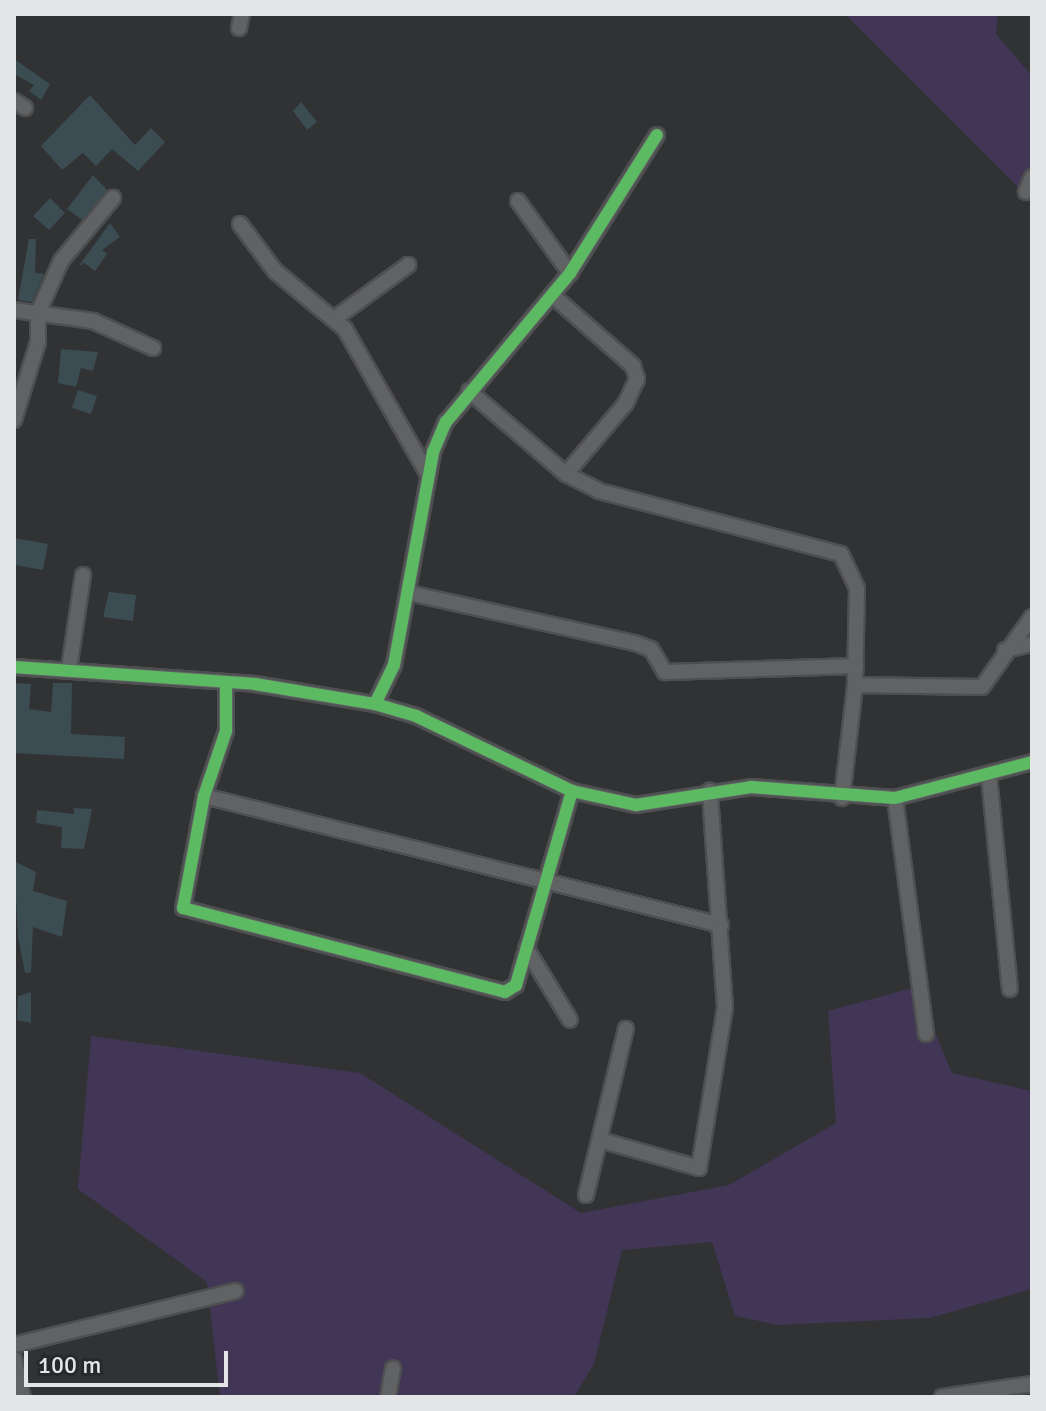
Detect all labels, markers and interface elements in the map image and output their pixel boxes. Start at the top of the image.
scale bar [28,1335,232,1385]
text: 100 m [38,1350,101,1380]

